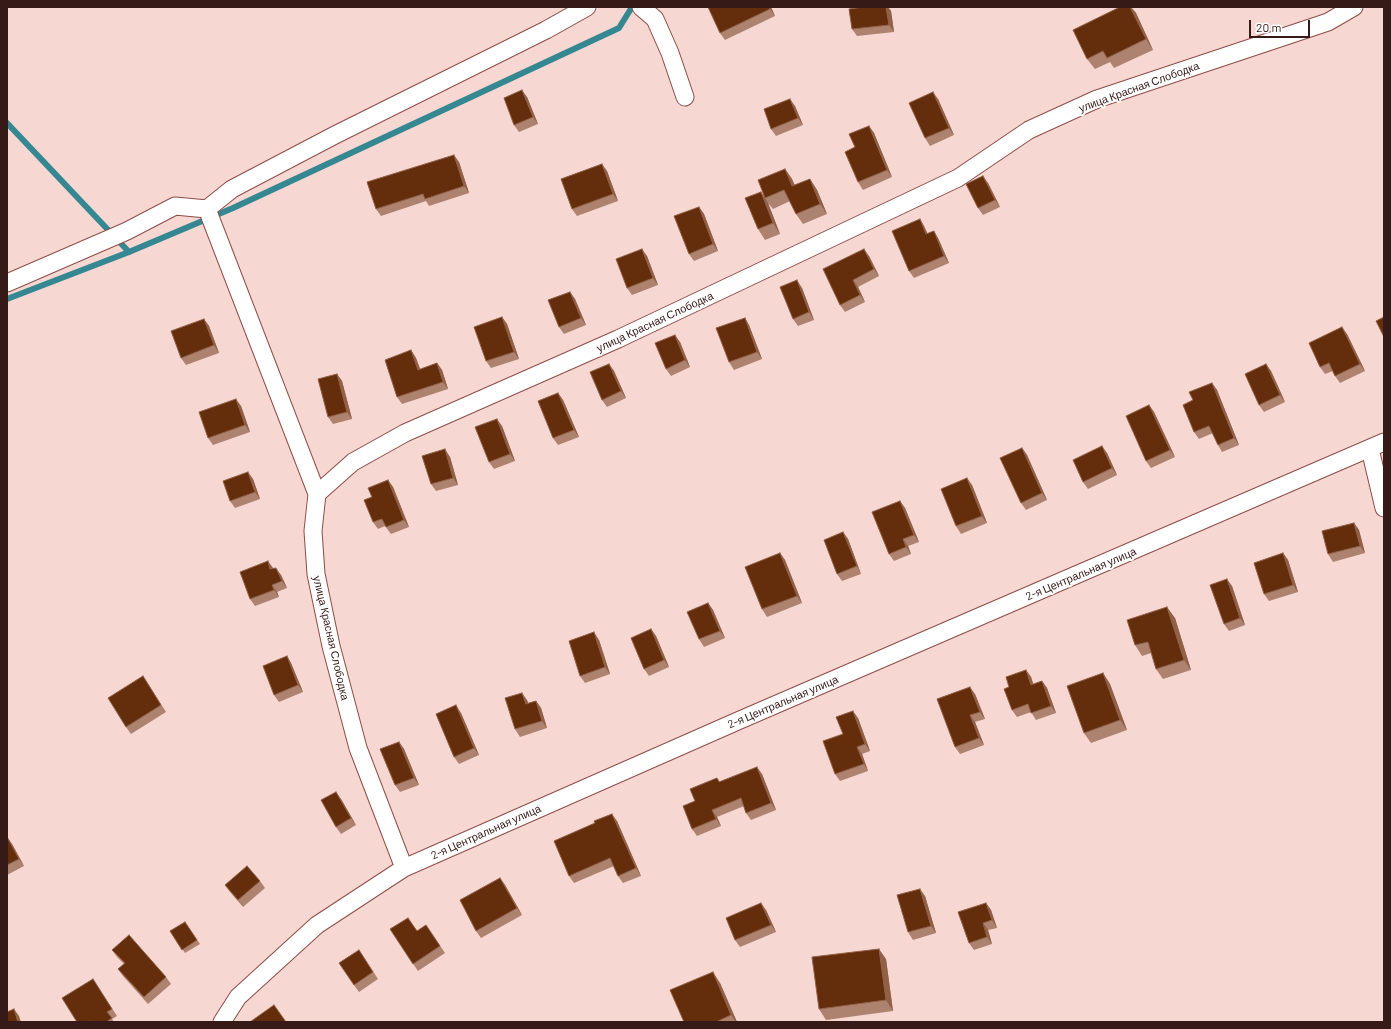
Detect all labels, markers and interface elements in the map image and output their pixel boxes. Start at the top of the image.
scale bar [1251,12,1312,38]
text: 20 m [1256,20,1282,34]
street label: улица Красная Слободка [1077,59,1201,115]
street label: улица Красная Слободка [595,289,715,355]
street label: 2-я Центральная улица [1024,545,1138,603]
street label: улица Красная Слободка [310,574,352,702]
street label: 2-я Центральная улица [726,673,840,731]
street label: 2-я Центральная улица [429,802,543,862]

